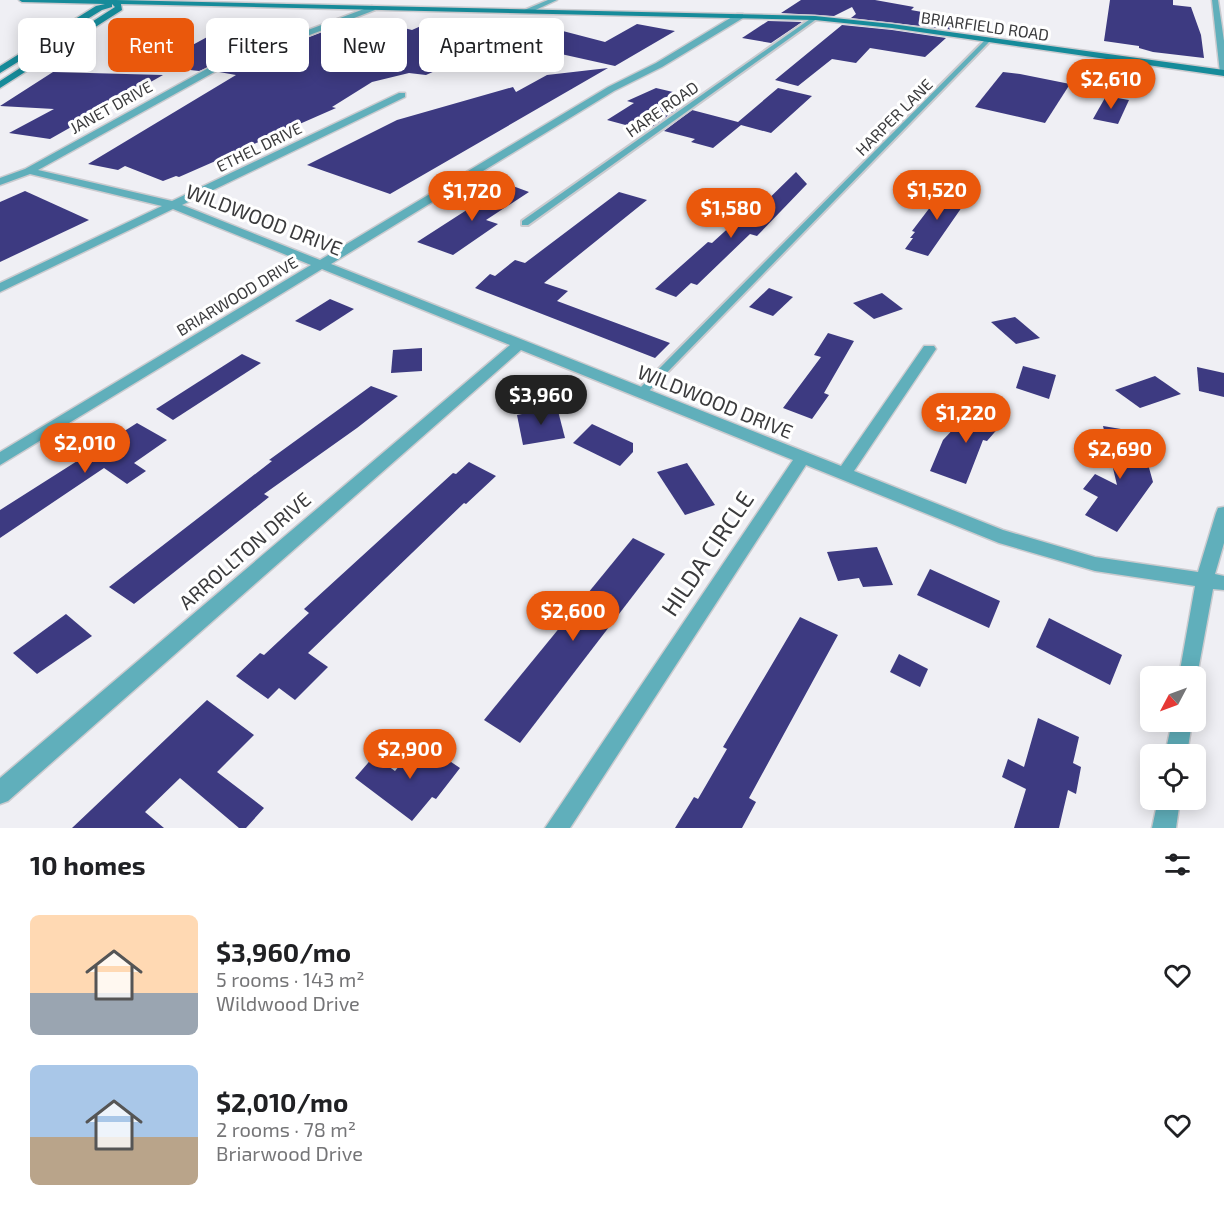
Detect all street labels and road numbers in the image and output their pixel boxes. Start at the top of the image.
street label: BRIARFIELD ROAD [920,7,1050,44]
street label: HARPER LANE [851,74,936,159]
street label: JANET DRIVE [66,76,155,137]
street label: HARE ROAD [622,77,702,141]
street label: ETHEL DRIVE [213,118,305,175]
street label: WILDWOOD DRIVE [183,178,346,260]
street label: BRIARWOOD DRIVE [173,252,301,339]
street label: WILDWOOD DRIVE [634,359,797,443]
street label: HILDA CIRCLE [654,485,759,621]
street label: ARROLLTON DRIVE [174,487,315,614]

